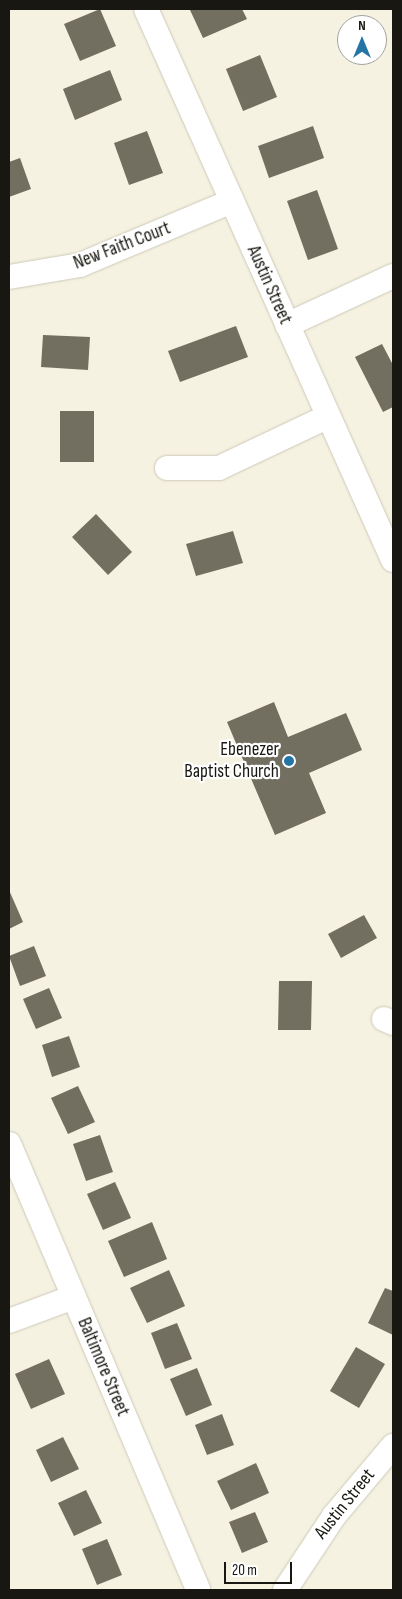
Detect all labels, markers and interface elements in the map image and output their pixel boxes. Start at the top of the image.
north arrow [337,15,387,65]
text: N [358,17,366,34]
street label: New Faith Court [70,217,174,275]
street label: Austin Street [242,242,296,328]
place label: Ebenezer Baptist Church [184,739,279,783]
marker: Ebenezer Baptist Church [283,755,295,767]
street label: Baltimore Street [72,1314,134,1420]
street label: Austin Street [310,1464,380,1544]
scale bar [227,1552,294,1584]
text: 20 m [232,1561,257,1580]

